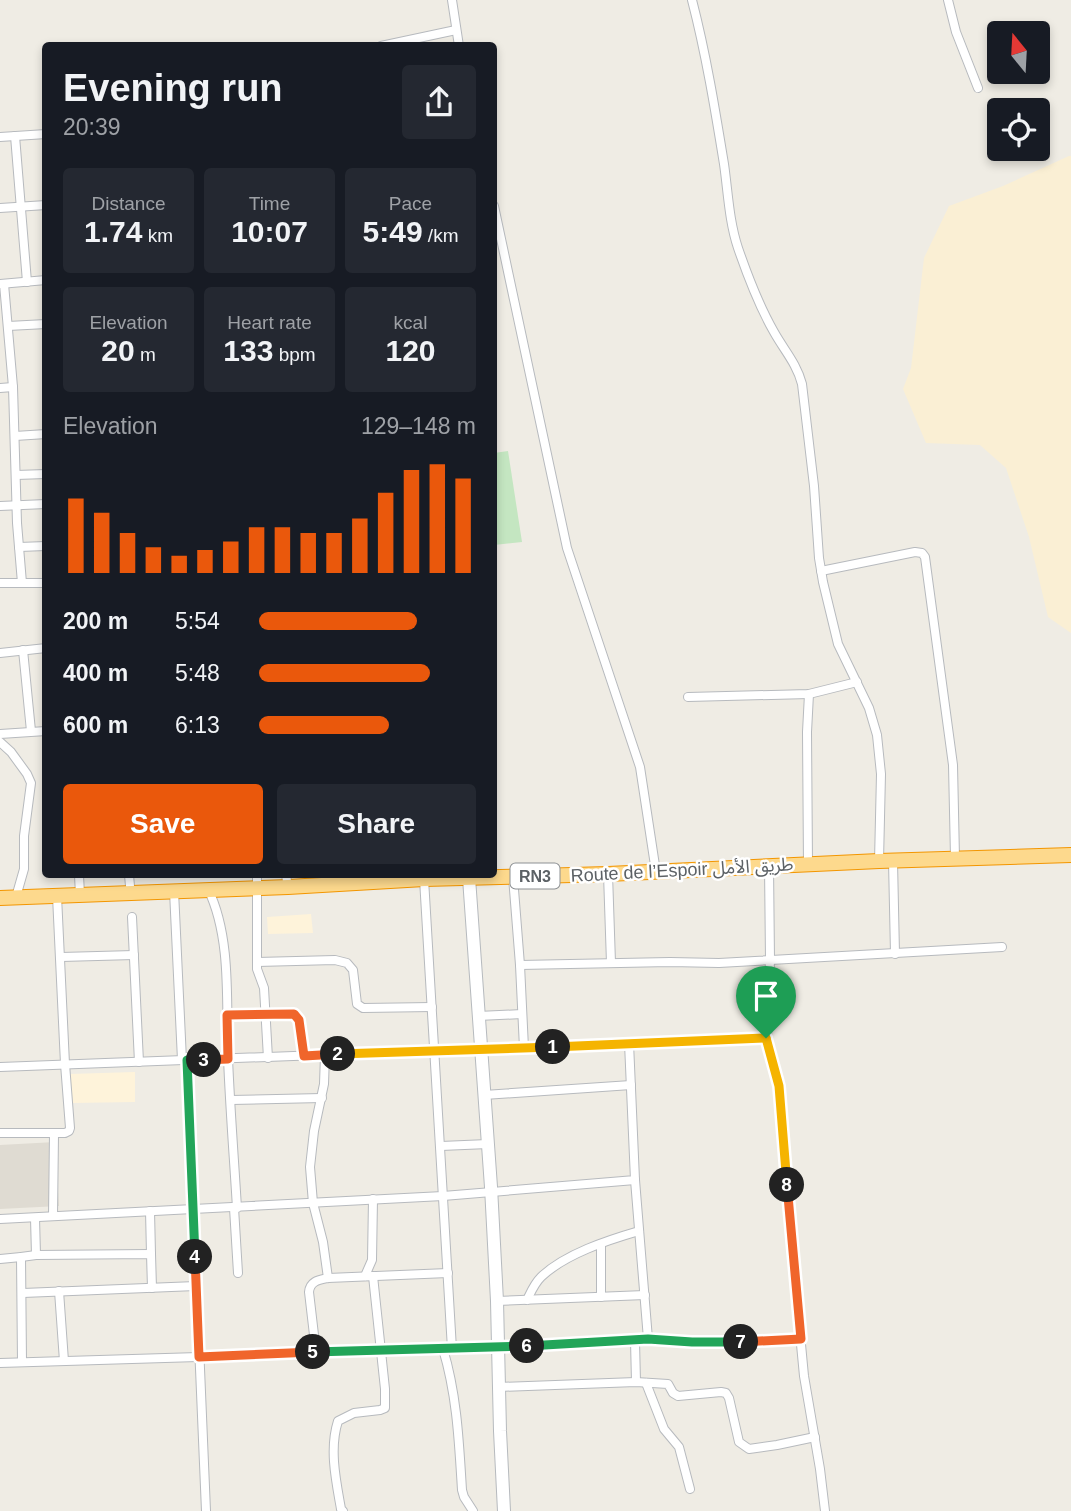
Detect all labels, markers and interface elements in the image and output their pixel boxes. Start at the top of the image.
north arrow [987,21,1050,84]
map controls [987,21,1050,161]
button: share [402,65,476,139]
text: Evening run [63,67,283,109]
button: locate [987,98,1050,161]
text: 20:39 [63,114,121,140]
text: Distance [92,193,165,214]
text: Time [249,193,290,214]
text: Pace [389,193,432,214]
text: 1.74 [84,215,142,248]
text: 10:07 [231,215,308,248]
text: 5:49 [363,215,423,248]
text: km [142,225,173,246]
text: /km [423,225,458,246]
text: Elevation [89,312,168,333]
text: Heart rate [227,312,312,333]
text: kcal [394,312,427,333]
text: 20 [101,334,135,367]
text: 133 [223,334,273,367]
text: 120 [385,334,436,367]
text: m [135,344,156,365]
text: bpm [273,344,316,365]
text: Elevation [63,413,158,439]
text: 129–148 m [361,413,476,439]
text: 200 m [63,608,128,634]
text: 5:54 [175,608,220,634]
text: 400 m [63,660,128,686]
text: 5:48 [175,660,220,686]
text: 600 m [63,712,128,738]
text: 6:13 [175,712,220,738]
button: Save [63,784,263,864]
button: Share [277,784,476,864]
street label: Route de l’Espoir طريق الأمل [570,854,794,887]
road number: RN3 [510,863,560,888]
pin [736,966,796,1038]
icon: arrive [747,977,785,1015]
pin: 1 [536,1030,570,1064]
pin: 2 [320,1036,356,1072]
text: 1 [547,1036,558,1057]
pin: 3 [186,1042,222,1078]
text: 2 [332,1043,343,1064]
text: 3 [198,1049,209,1070]
pin: 8 [770,1168,804,1202]
text: 8 [781,1174,792,1195]
pin: 4 [178,1240,212,1274]
text: 4 [189,1246,200,1267]
pin: 7 [724,1324,758,1360]
pin: 6 [510,1328,544,1364]
text: 7 [735,1331,746,1352]
pin: 5 [296,1334,330,1370]
text: 6 [521,1335,532,1356]
text: 5 [307,1341,318,1362]

